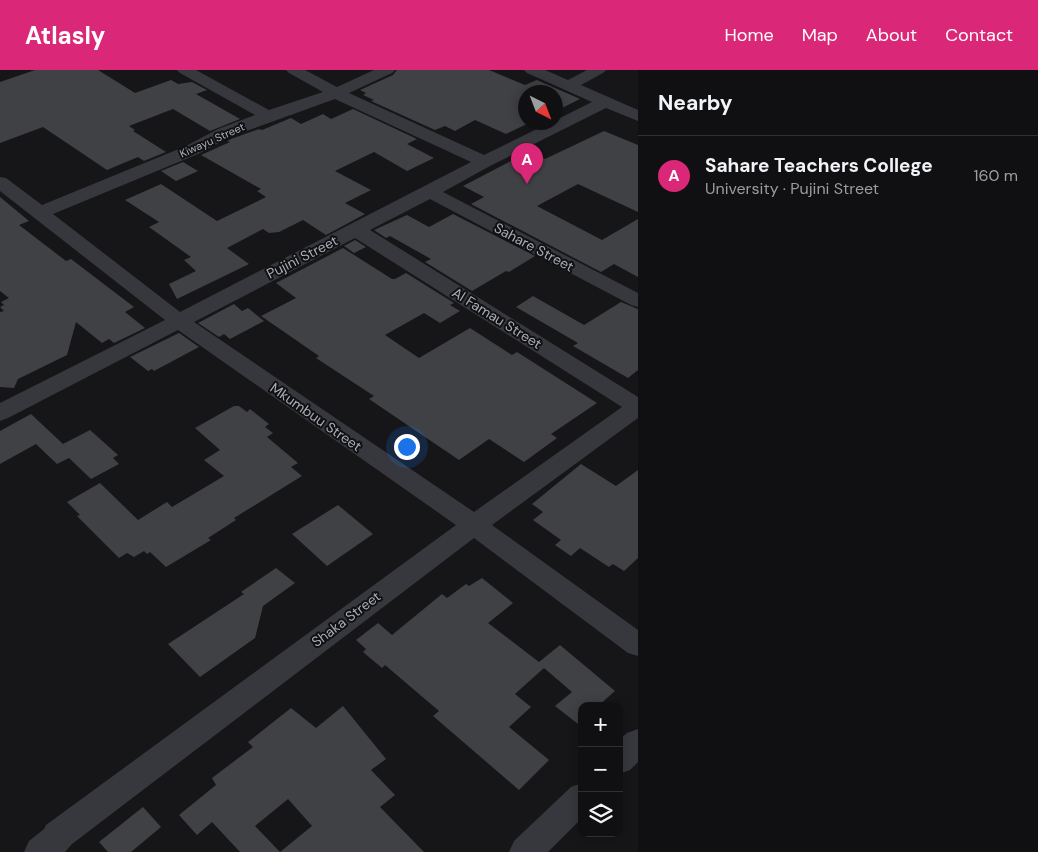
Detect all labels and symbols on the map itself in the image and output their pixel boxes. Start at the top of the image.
north arrow [518,85,563,130]
street label: Kiwayu Street [177,119,247,161]
pin: A [511,143,543,184]
street label: Sahare Street [491,218,577,276]
street label: Pujini Street [263,231,341,283]
street label: Al Famau Street [449,283,545,353]
street label: Mkumbuu Street [267,379,365,455]
your location [394,434,420,460]
street label: Shaka Street [308,587,384,651]

